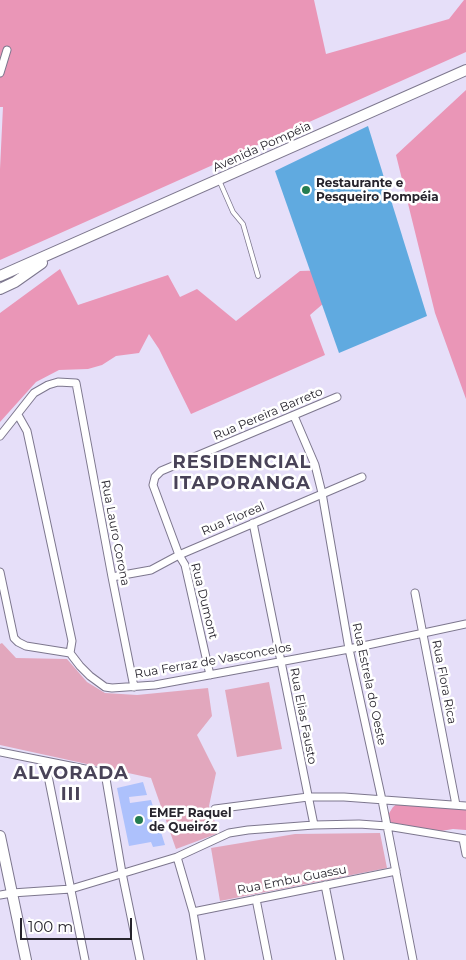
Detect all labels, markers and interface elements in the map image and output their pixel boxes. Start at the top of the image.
street label: Avenida Pompéia [211,119,313,175]
place label: Restaurante e Pesqueiro Pompéia [316,176,439,204]
marker: Restaurante e Pesqueiro Pompéia [300,184,312,196]
street label: Rua Pereira Barreto [211,384,325,444]
district label: RESIDENCIAL ITAPORANGA [171,452,313,494]
street label: Rua Lauro Corona [98,479,132,587]
street label: Rua Floreal [199,499,267,539]
street label: Rua Dumont [188,561,220,641]
street label: Rua Estrela do Oeste [349,621,389,747]
street label: Rua Flora Rica [429,639,459,725]
street label: Rua Ferraz de Vasconcelos [133,640,293,682]
street label: Rua Elias Fausto [287,667,319,765]
district label: ALVORADA III [12,763,130,806]
place label: EMEF Raquel de Queiróz [149,806,232,834]
marker: EMEF Raquel de Queiróz [133,814,145,826]
street label: Rua Embu Guassu [236,862,348,898]
scale bar [22,908,135,940]
text: 100 m [28,917,73,936]

